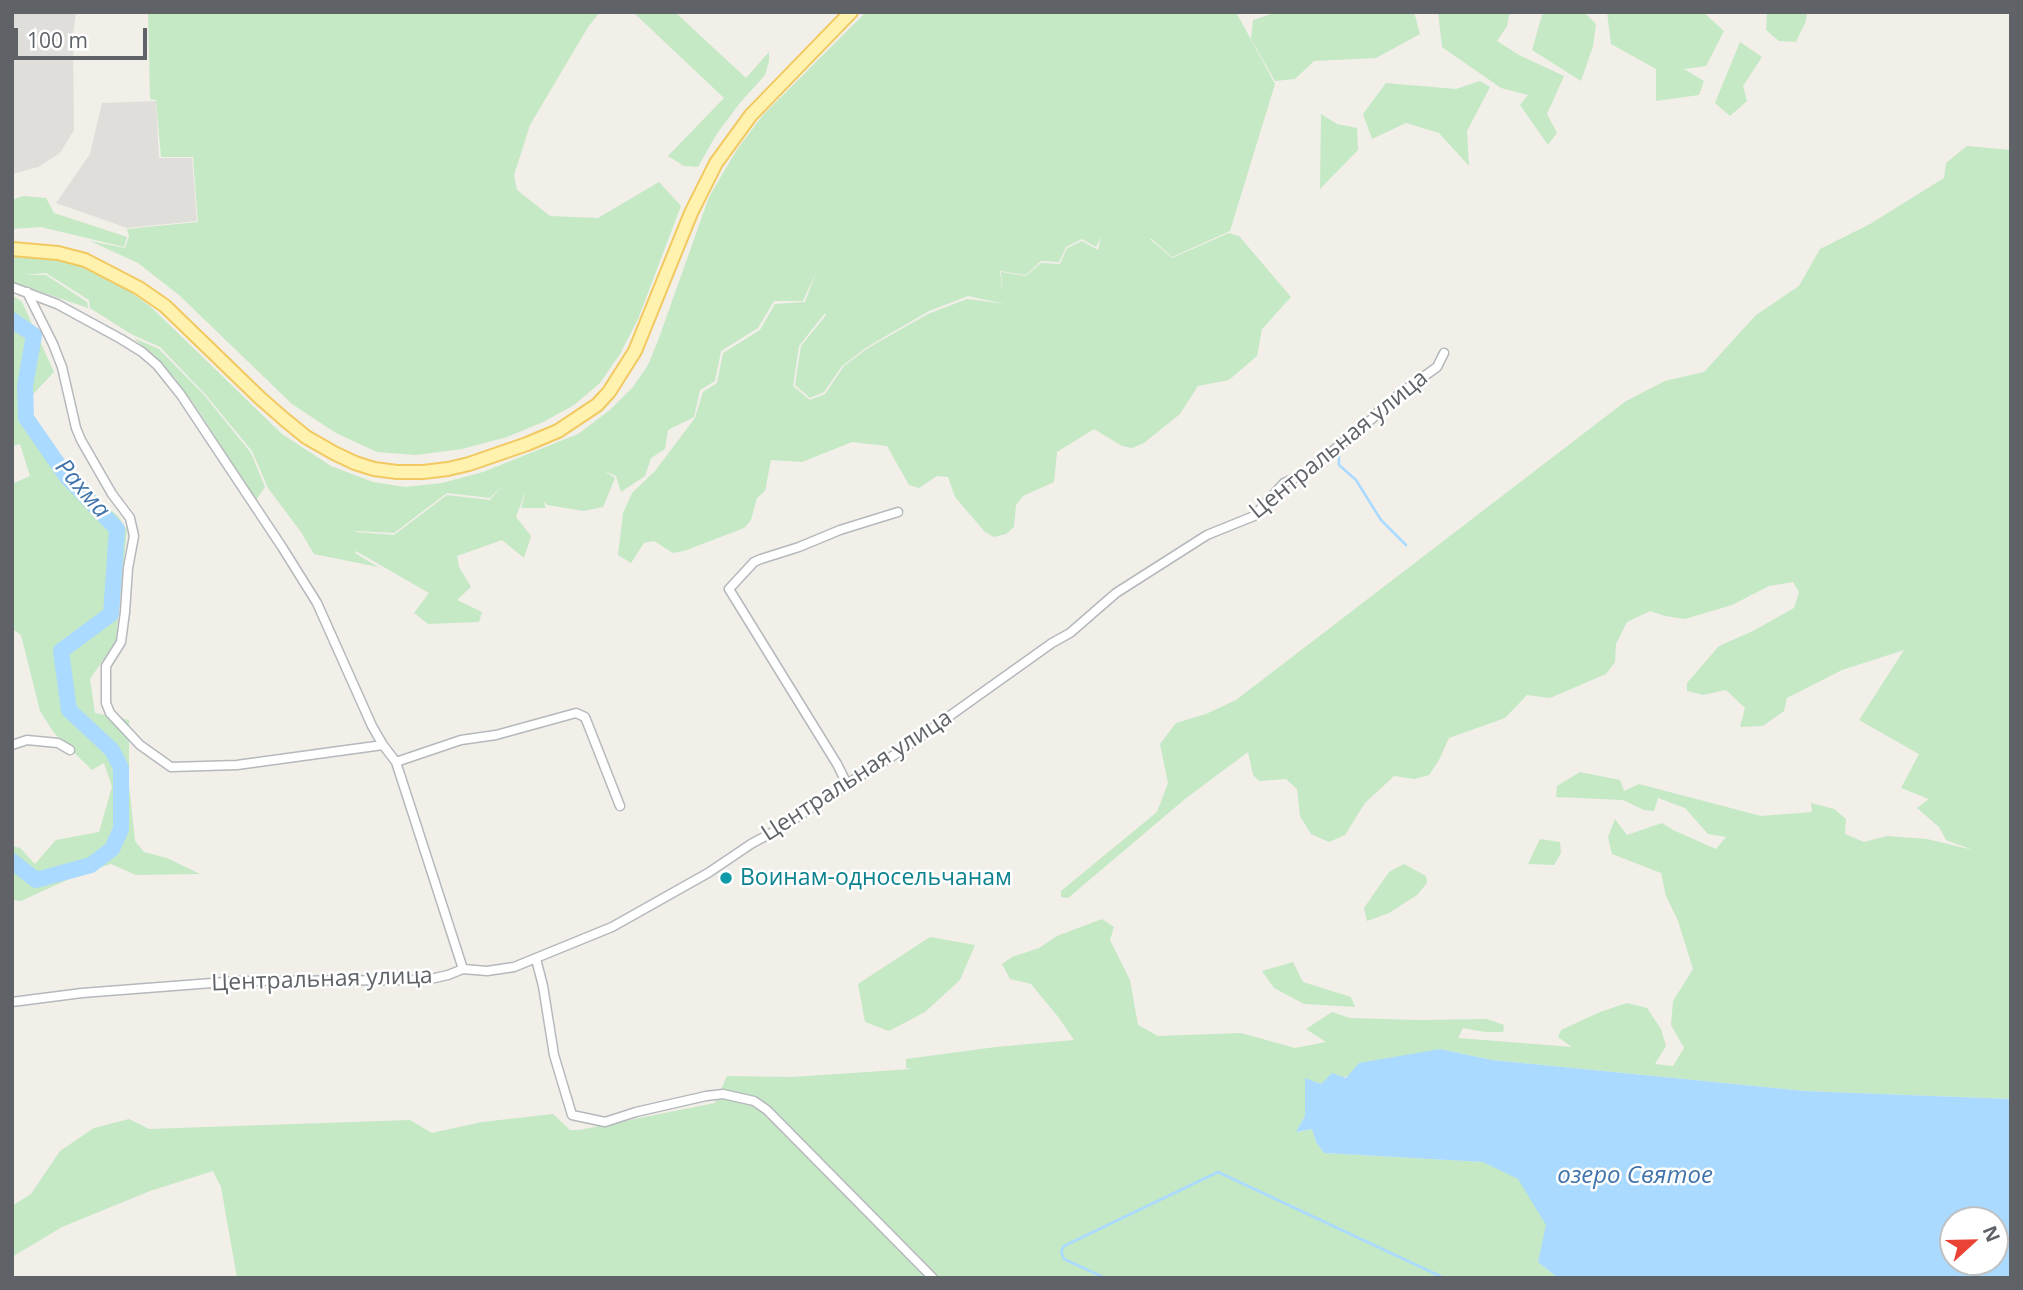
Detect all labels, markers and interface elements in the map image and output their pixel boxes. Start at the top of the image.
scale bar [18,14,150,58]
text: 100 m [27,26,88,54]
street label: Центральная улица [1244,365,1434,525]
water label: Рахма [49,454,115,524]
street label: Центральная улица [757,704,957,848]
place label: Воинам-односельчанам [740,864,1012,892]
marker: Воинам-односельчанам [718,870,734,886]
street label: Центральная улица [211,962,433,998]
water label: озеро Святое [1557,1162,1713,1190]
north arrow [1939,1206,2009,1276]
text: N [1977,1222,2007,1246]

